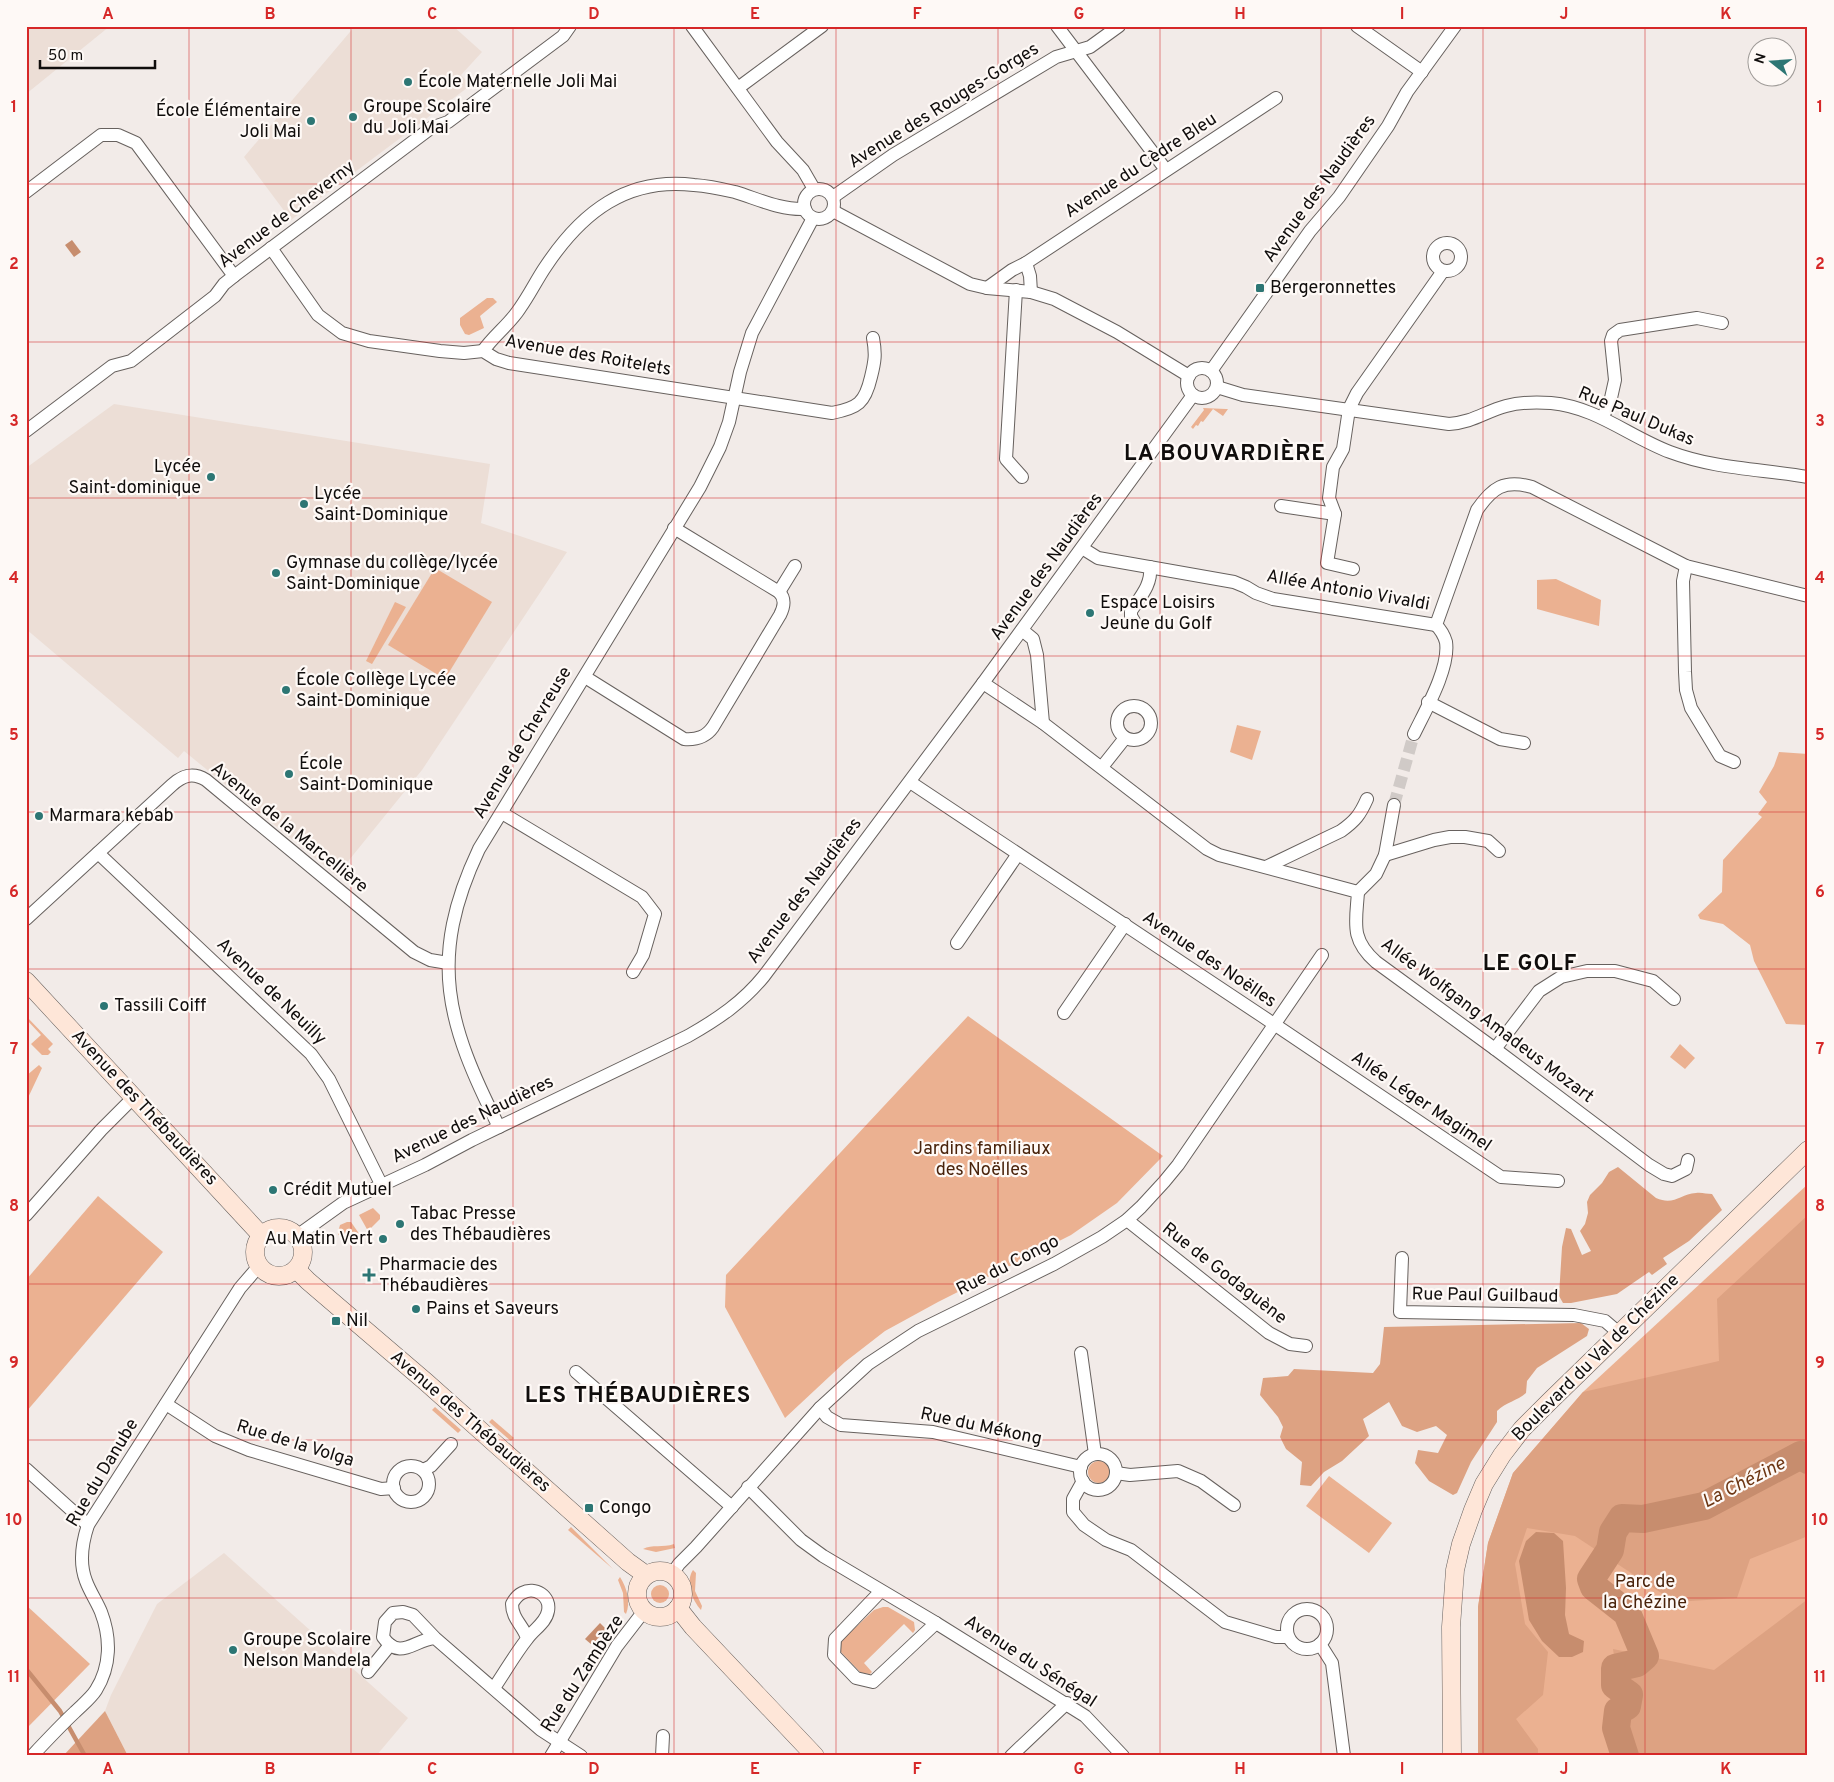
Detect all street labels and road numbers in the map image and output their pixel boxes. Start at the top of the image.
street label: Avenue des Rouges-Gorges [844,38,1044,174]
street label: Avenue du Cèdre Bleu [1061,108,1221,224]
street label: Avenue des Naudières [1259,111,1381,267]
street label: Avenue de Cheverny [214,156,360,274]
street label: Avenue des Roitelets [503,330,673,382]
street label: Rue Paul Dukas [1574,382,1698,452]
street label: Avenue des Naudières [986,489,1108,645]
street label: Allée Antonio Vivaldi [1265,565,1431,617]
street label: Avenue de Chevreuse [468,663,578,823]
street label: Avenue de la Marcellière [206,757,372,899]
street label: Avenue des Naudières [742,813,868,969]
street label: Avenue des Noëlles [1138,907,1280,1013]
street label: Allée Wolfgang Amadeus Mozart [1376,933,1598,1109]
street label: Avenue de Neuilly [211,934,331,1050]
street label: Avenue des Thébaudières [66,1025,222,1191]
street label: Allée Léger Magimel [1346,1046,1496,1158]
street label: Avenue des Naudières [388,1071,558,1169]
street label: Rue de Godaguène [1157,1218,1291,1330]
street label: Rue du Congo [953,1230,1063,1302]
street label: Boulevard du Val de Chézine [1507,1269,1685,1447]
street label: Rue Paul Guilbaud [1411,1283,1559,1309]
street label: Avenue des Thébaudières [385,1346,555,1498]
street label: Rue du Mékong [918,1403,1044,1451]
street label: Rue du Danube [62,1415,144,1531]
street label: Rue de la Volga [233,1415,357,1473]
street label: Rue du Zambèze [536,1611,630,1737]
street label: Avenue du Sénégal [959,1611,1101,1713]

